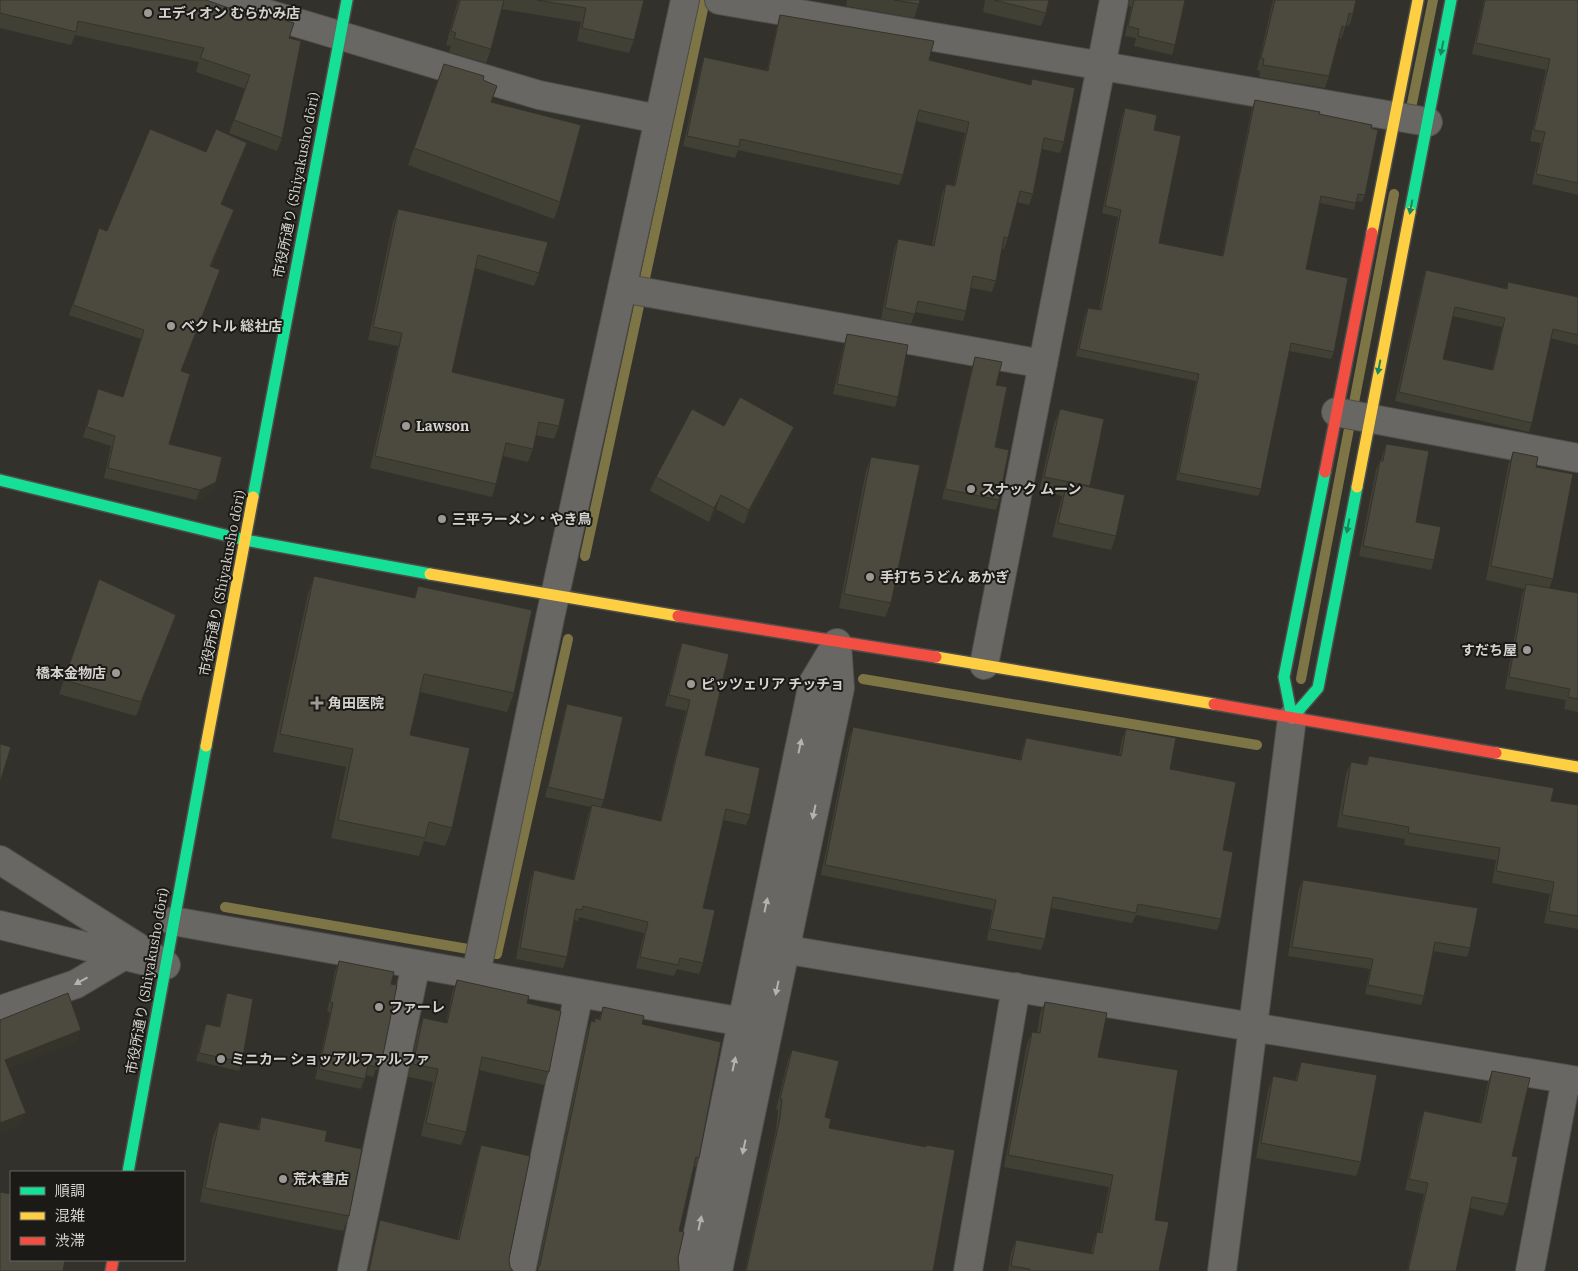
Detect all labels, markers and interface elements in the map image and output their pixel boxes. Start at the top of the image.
place label: エディオン むらかみ店 [158,4,300,22]
marker: エディオン むらかみ店 [142,7,154,19]
one-way arrow [1438,40,1446,55]
street label: 市役所通り (Shiyakusho dōri) [269,90,323,280]
one-way arrow [1406,200,1414,216]
place label: ベクトル 総社店 [181,317,282,335]
marker: ベクトル 総社店 [165,320,177,332]
one-way arrow [1375,359,1383,375]
place label: Lawson [416,417,469,435]
marker: Lawson [400,420,412,432]
place label: スナック ムーン [981,480,1082,498]
marker: スナック ムーン [965,483,977,495]
street label: 市役所通り (Shiyakusho dōri) [195,488,249,678]
place label: 三平ラーメン・やき鳥 [452,510,591,528]
marker: 三平ラーメン・やき鳥 [436,513,448,525]
one-way arrow [1344,519,1352,534]
place label: 手打ちうどん あかぎ [880,568,1009,586]
marker: 手打ちうどん あかぎ [864,571,876,583]
place label: すだち屋 [1461,641,1517,659]
marker: すだち屋 [1521,644,1533,656]
place label: 橋本金物店 [36,664,106,682]
marker: 橋本金物店 [110,667,122,679]
place label: ピッツェリア チッチョ [701,675,844,693]
marker: ピッツェリア チッチョ [685,678,697,690]
place label: 角田医院 [328,694,384,712]
marker: 角田医院 [310,696,324,710]
one-way arrow [796,738,804,754]
one-way arrow [810,804,818,819]
street label: 市役所通り (Shiyakusho dōri) [122,886,172,1076]
one-way arrow [763,897,771,913]
one-way arrow [73,977,88,985]
one-way arrow [773,980,781,995]
place label: ファーレ [389,998,445,1016]
marker: ファーレ [373,1001,385,1013]
place label: ミニカー ショッアルファルファ [231,1050,430,1068]
marker: ミニカー ショッアルファルファ [215,1053,227,1065]
one-way arrow [730,1056,738,1072]
one-way arrow [740,1139,748,1155]
place label: 荒木書店 [293,1170,349,1188]
legend [10,1171,185,1261]
marker: 荒木書店 [277,1173,289,1185]
text: 順調 [55,1181,85,1200]
text: 混雑 [55,1206,85,1225]
one-way arrow [697,1215,705,1231]
text: 渋滞 [55,1231,85,1250]

